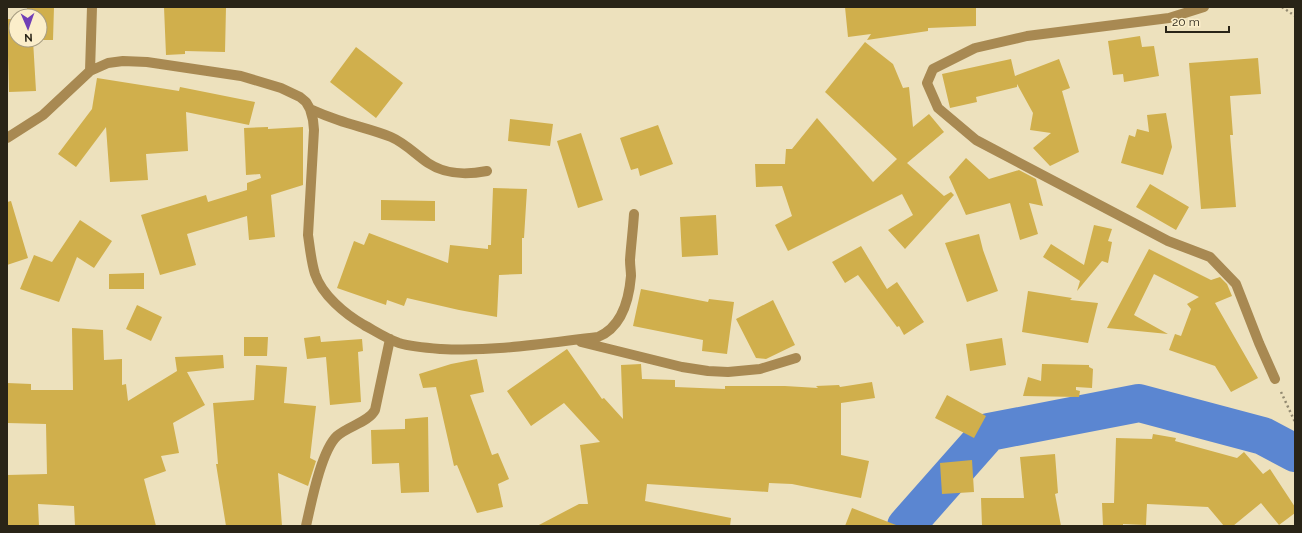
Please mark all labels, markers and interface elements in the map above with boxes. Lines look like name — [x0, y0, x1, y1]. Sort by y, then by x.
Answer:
north arrow — [8, 8, 48, 48]
scale bar — [1166, 8, 1229, 34]
text: 20 m — [1172, 15, 1200, 29]
text: N — [24, 31, 33, 44]

